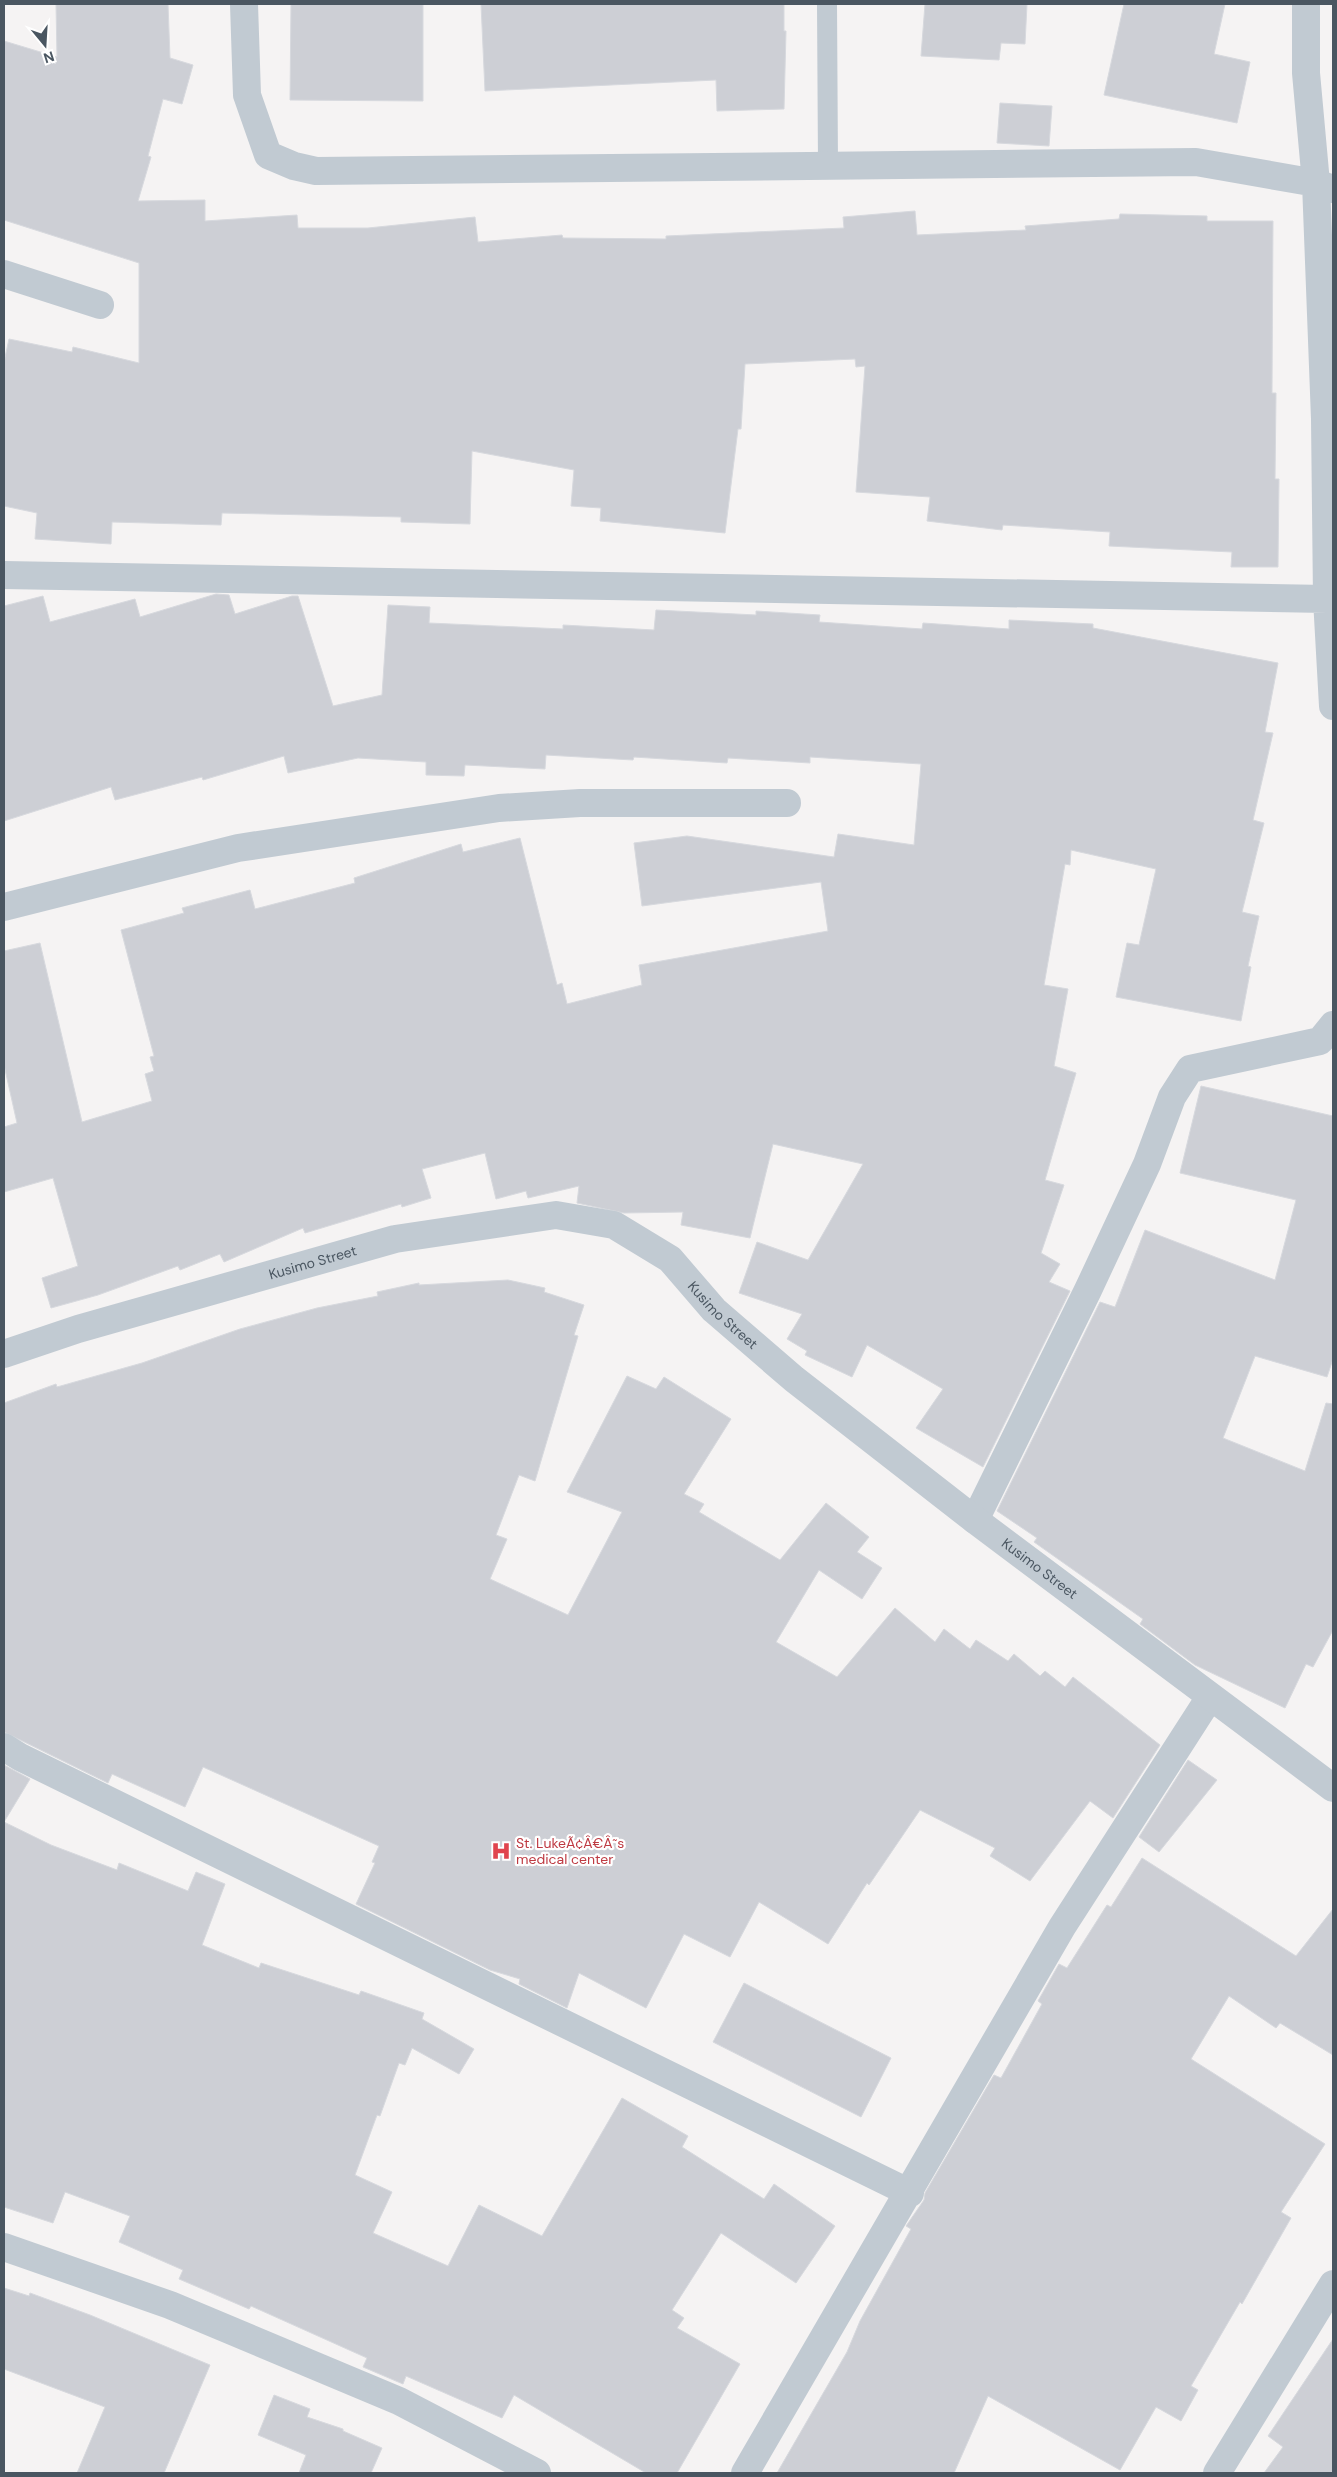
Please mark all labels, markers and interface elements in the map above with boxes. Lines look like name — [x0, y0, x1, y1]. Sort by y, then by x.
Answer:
north arrow — [20, 20, 70, 70]
text: N — [41, 47, 57, 68]
street label: Kusimo Street — [267, 1241, 359, 1283]
street label: Kusimo Street — [684, 1277, 762, 1353]
street label: Kusimo Street — [998, 1534, 1081, 1603]
place label: St. LukeÃ¢Â€Â˜s medical center — [516, 1834, 624, 1868]
hospital icon: St. LukeÃ¢Â€Â˜s medical center — [490, 1840, 512, 1862]

